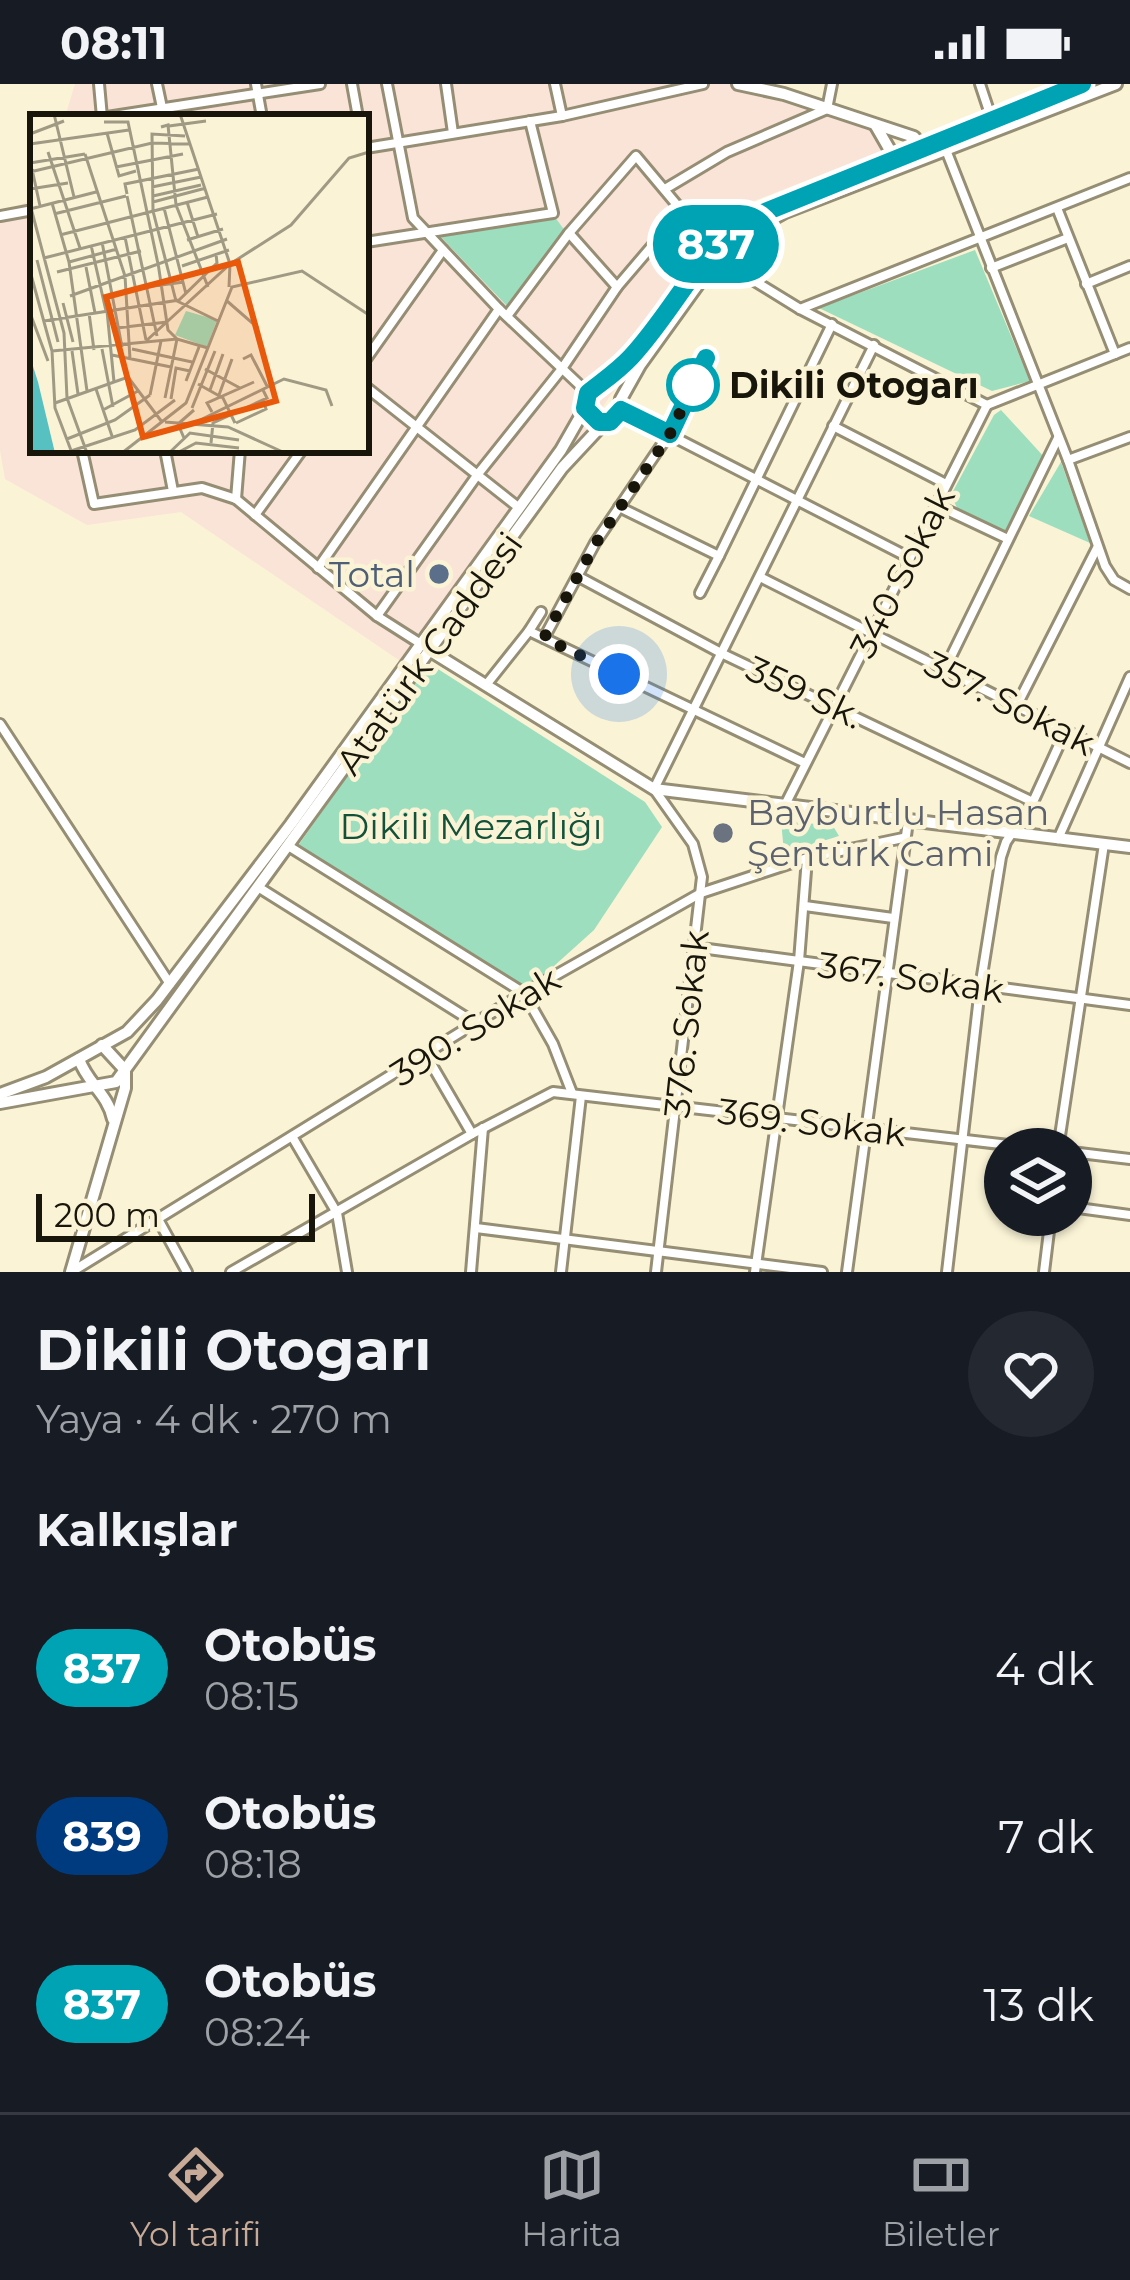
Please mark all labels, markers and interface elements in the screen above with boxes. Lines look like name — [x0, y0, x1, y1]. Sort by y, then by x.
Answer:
text: 08:11 — [60, 15, 167, 70]
inset map — [30, 114, 369, 453]
line badge: 837 — [647, 205, 785, 283]
text: 837 — [677, 218, 755, 270]
marker: Dikili Otogarı — [668, 360, 718, 410]
place label: Dikili Otogarı — [729, 363, 979, 407]
street label: 340 Sokak — [840, 479, 964, 665]
street label: Atatürk Caddesi — [326, 523, 532, 783]
place label: Total — [329, 552, 415, 596]
marker: Total — [426, 561, 452, 587]
street label: 357. Sokak — [918, 641, 1103, 765]
your location — [589, 644, 649, 704]
street label: 359 Sk. — [740, 646, 870, 738]
place label: Bayburtlu Hasan Şentürk Cami — [747, 790, 1049, 875]
park label: Dikili Mezarlığı — [340, 804, 602, 848]
marker: Bayburtlu Hasan Şentürk Cami — [710, 820, 736, 846]
street label: 376. Sokak — [654, 928, 718, 1120]
street label: 367. Sokak — [815, 942, 1007, 1012]
street label: 390. Sokak — [382, 956, 568, 1095]
street label: 369. Sokak — [715, 1089, 909, 1155]
map controls — [984, 1128, 1092, 1236]
button: layers — [984, 1128, 1092, 1236]
scale bar — [36, 1188, 315, 1241]
text: 200 m — [54, 1195, 160, 1235]
button: heart — [968, 1311, 1094, 1437]
text: Dikili Otogarı — [36, 1315, 431, 1384]
text: Yaya · 4 dk · 270 m — [36, 1395, 392, 1443]
text: Kalkışlar — [36, 1502, 238, 1557]
text: Otobüs — [204, 1617, 376, 1672]
text: 4 dk — [995, 1641, 1094, 1696]
text: 837 — [63, 1642, 141, 1694]
text: 08:15 — [204, 1672, 299, 1720]
text: Otobüs — [204, 1785, 376, 1840]
text: 7 dk — [998, 1809, 1094, 1864]
text: 839 — [62, 1810, 142, 1862]
text: 08:18 — [204, 1840, 302, 1888]
text: Otobüs — [204, 1953, 376, 2008]
text: 13 dk — [983, 1977, 1094, 2032]
text: 837 — [63, 1978, 141, 2030]
text: 08:24 — [204, 2008, 310, 2056]
tab: Yol tarifi — [130, 2142, 261, 2254]
tab: Harita — [522, 2142, 622, 2254]
tab: Biletler — [882, 2142, 1000, 2254]

